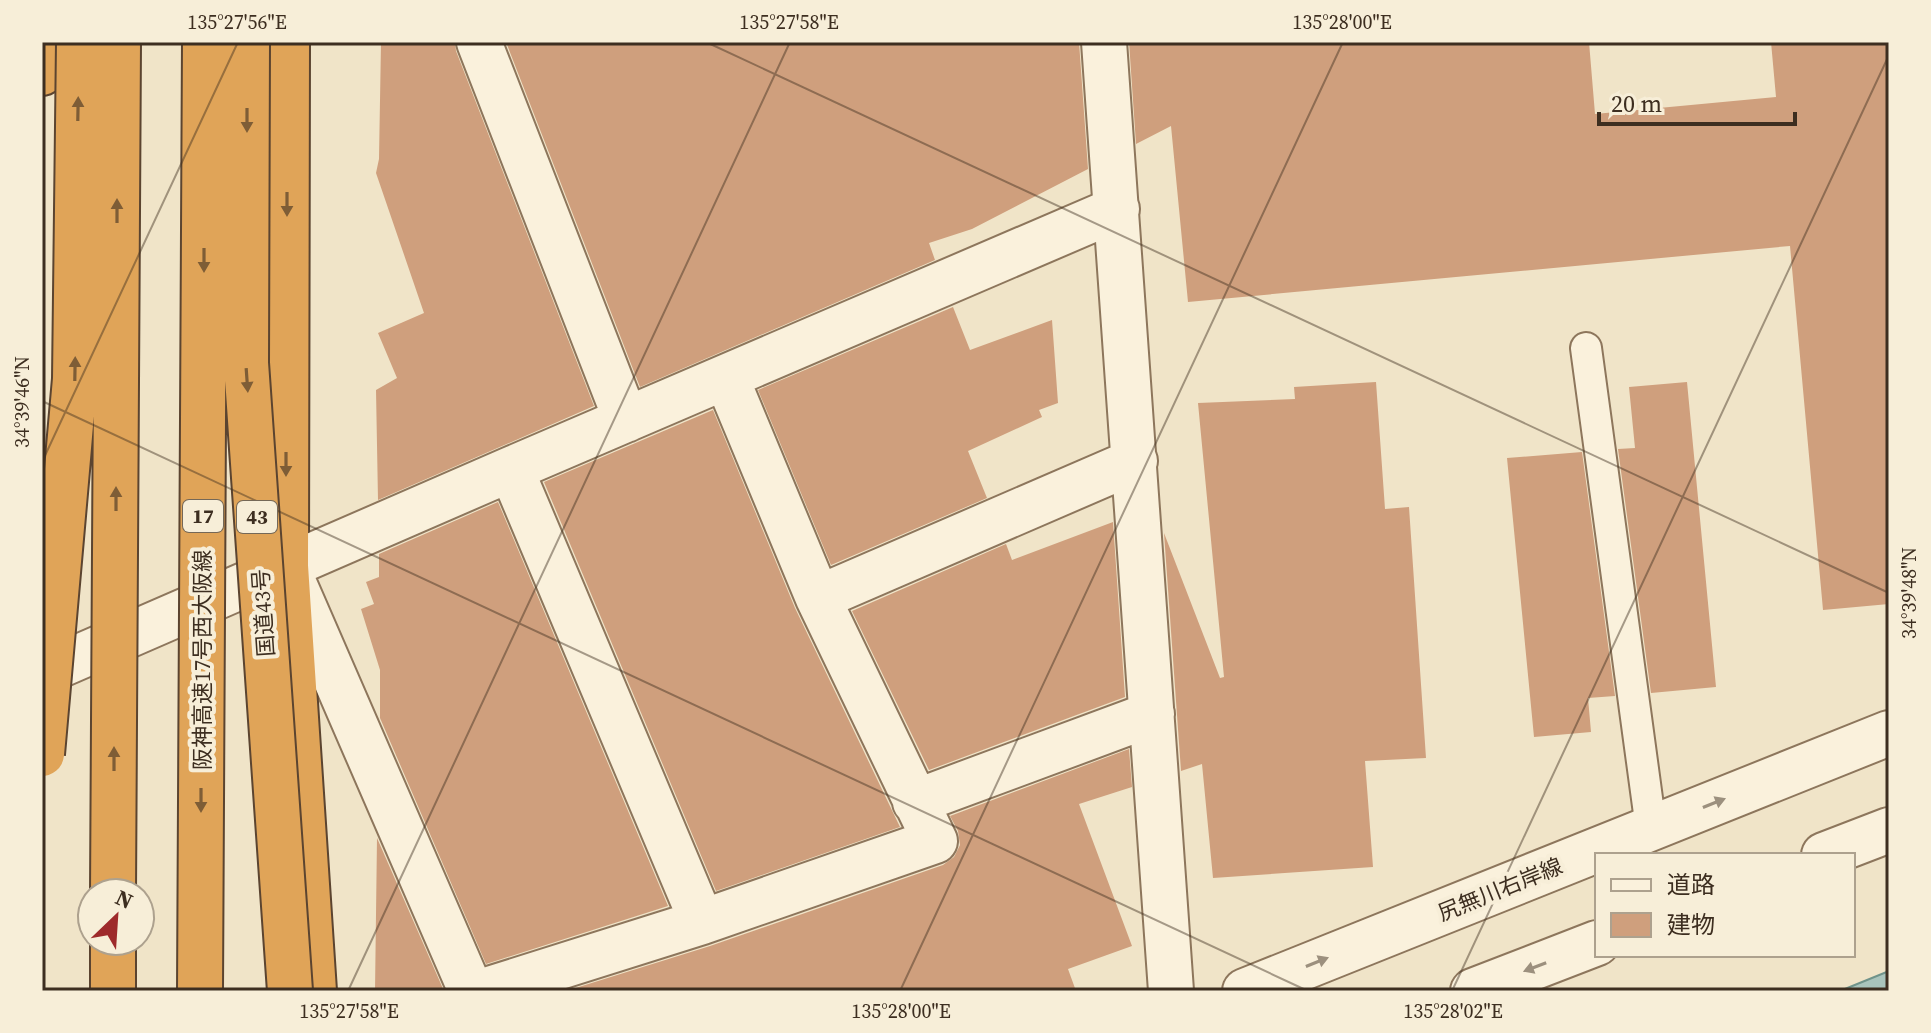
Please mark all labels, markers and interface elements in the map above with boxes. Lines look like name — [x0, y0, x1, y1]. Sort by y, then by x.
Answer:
text: 135°27'56"E — [187, 8, 287, 36]
text: 135°27'58"E — [739, 8, 839, 36]
text: 135°28'00"E — [1292, 8, 1392, 36]
scale bar — [1599, 76, 1795, 126]
text: 20 m — [1611, 87, 1662, 120]
one-way arrow — [72, 96, 84, 121]
one-way arrow — [241, 108, 253, 133]
one-way arrow — [281, 192, 293, 217]
one-way arrow — [111, 198, 123, 223]
one-way arrow — [198, 248, 210, 273]
text: 34°39'46"N — [8, 356, 36, 448]
one-way arrow — [69, 356, 82, 381]
one-way arrow — [241, 368, 254, 393]
one-way arrow — [280, 452, 292, 477]
one-way arrow — [110, 486, 122, 511]
road number: 17 — [183, 500, 223, 532]
road number: 43 — [237, 501, 277, 533]
text: 34°39'48"N — [1895, 547, 1923, 639]
street label: 阪神高速17号西大阪線 — [187, 550, 217, 770]
street label: 国道43号 — [245, 568, 281, 658]
one-way arrow — [108, 746, 120, 771]
one-way arrow — [195, 788, 207, 813]
one-way arrow — [1702, 796, 1726, 809]
street label: 尻無川右岸線 — [1433, 850, 1567, 928]
legend — [1595, 853, 1855, 957]
text: 道路 — [1667, 868, 1715, 901]
north arrow — [76, 877, 156, 957]
text: N — [111, 882, 138, 916]
text: 建物 — [1667, 908, 1715, 941]
one-way arrow — [1305, 955, 1329, 968]
one-way arrow — [1523, 961, 1547, 974]
text: 135°27'58"E — [299, 997, 399, 1025]
text: 135°28'00"E — [851, 997, 951, 1025]
text: 135°28'02"E — [1403, 997, 1503, 1025]

